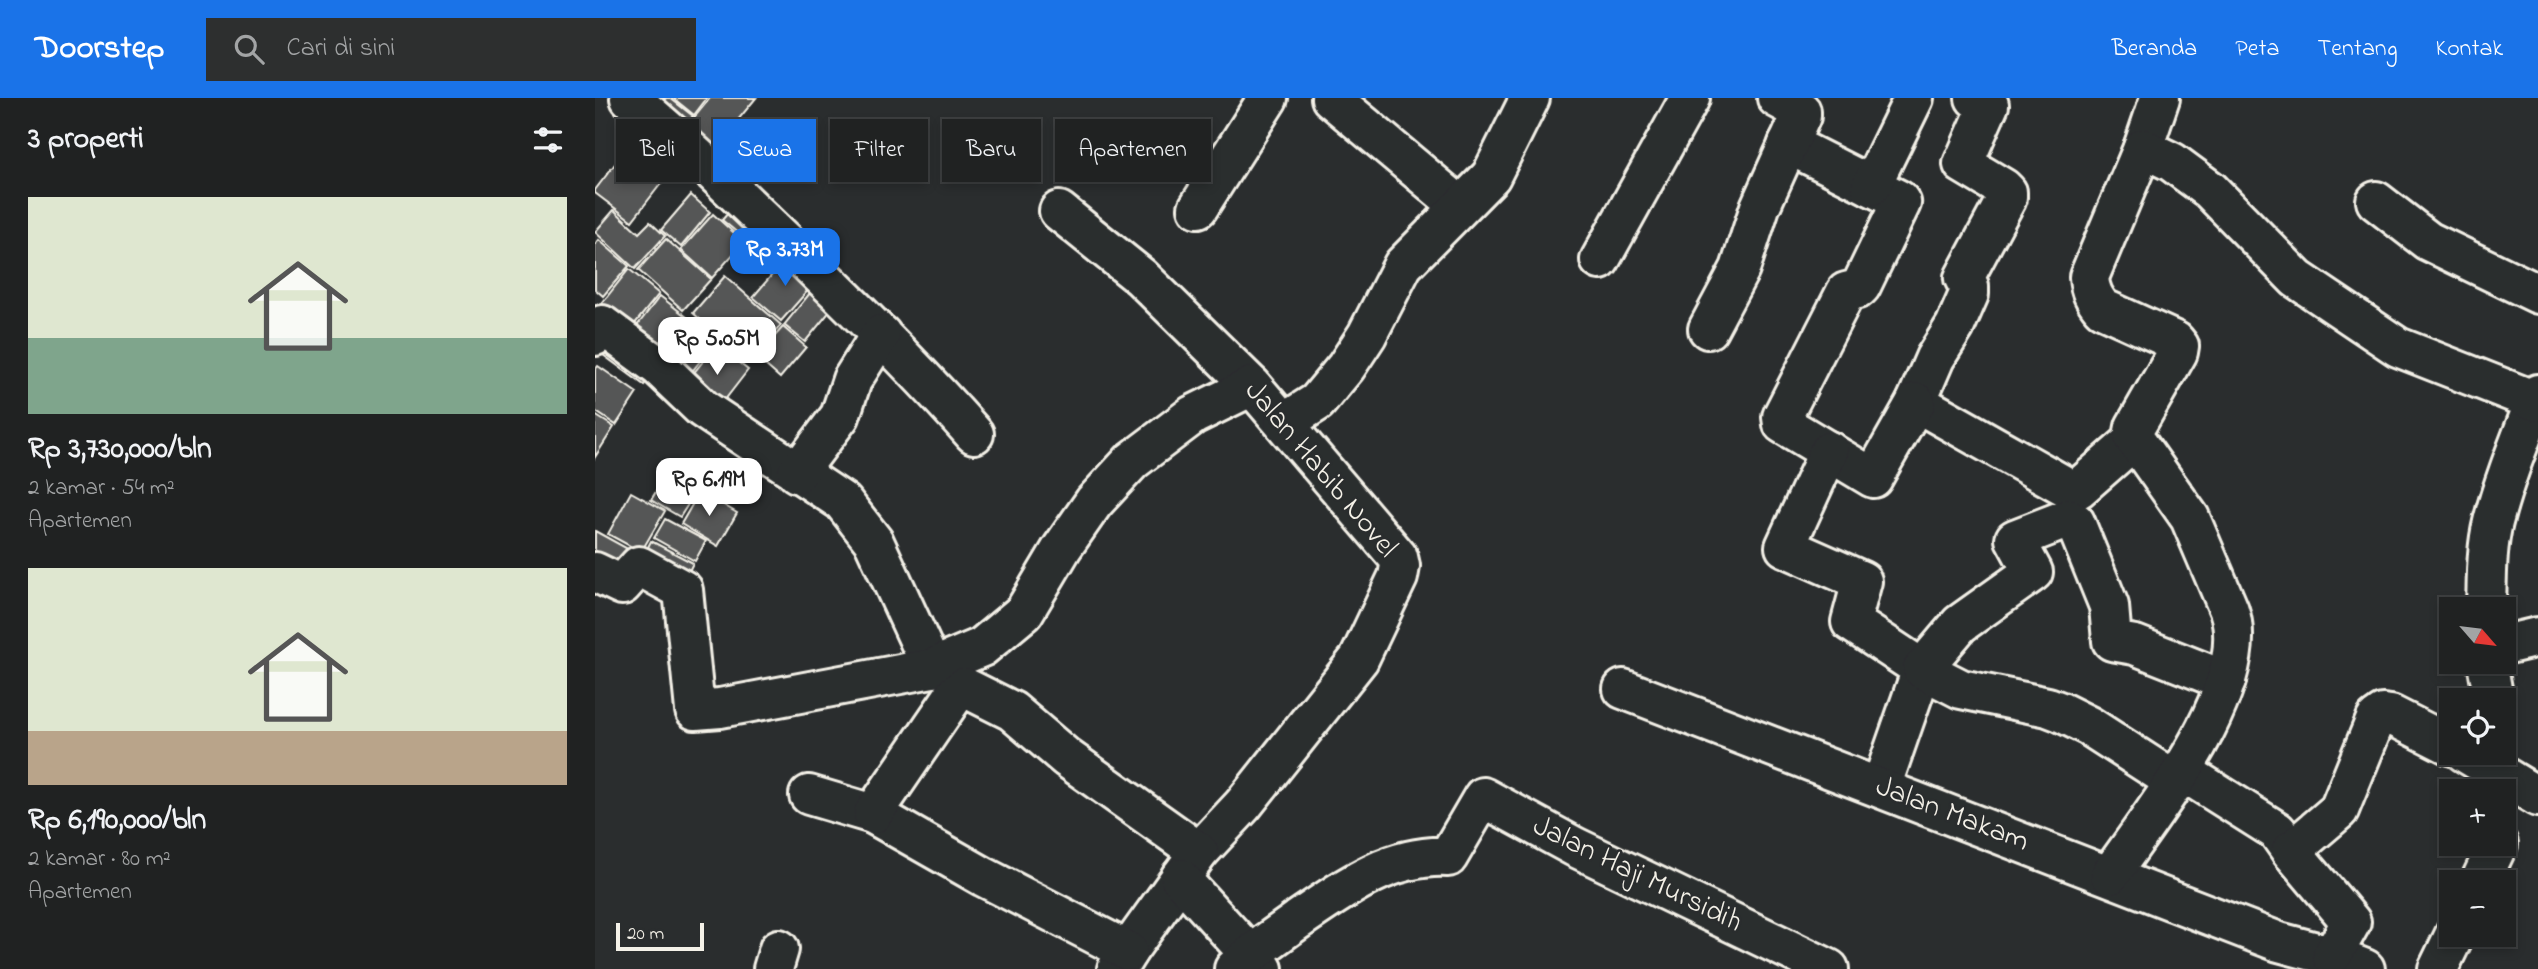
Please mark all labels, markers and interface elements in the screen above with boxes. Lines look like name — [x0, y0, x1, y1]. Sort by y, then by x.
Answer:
search box — [206, 18, 696, 81]
text: Doorstep — [35, 25, 164, 73]
icon: search — [230, 30, 268, 68]
text: Cari di sini — [286, 30, 395, 68]
text: Beranda — [2112, 32, 2197, 67]
text: Peta — [2235, 32, 2280, 67]
text: Tentang — [2318, 32, 2398, 67]
text: Kontak — [2436, 32, 2503, 67]
text: 3 properti — [28, 118, 144, 162]
chip: Beli — [616, 119, 699, 182]
chip: Sewa — [713, 119, 816, 182]
chip: Filter — [830, 119, 928, 182]
chip: Baru — [942, 119, 1041, 182]
chip: Apartemen — [1055, 119, 1211, 182]
icon: filters — [529, 121, 567, 159]
pin: Rp 3.73M — [713, 228, 857, 288]
text: Rp 3.73M — [746, 234, 824, 267]
icon: home — [235, 243, 361, 369]
pin: Rp 5.05M — [645, 317, 789, 377]
text: Rp 5.05M — [674, 323, 760, 356]
street label: Jalan Habib Novel — [1233, 372, 1407, 568]
text: Rp 3,730,000/bln — [28, 428, 212, 472]
pin: Rp 6.19M — [637, 458, 781, 518]
text: Rp 6.19M — [672, 464, 746, 497]
text: 2 kamar · 54 m² — [28, 472, 175, 505]
text: Apartemen — [28, 505, 132, 538]
north arrow — [2439, 597, 2517, 674]
map controls — [2439, 597, 2516, 947]
icon: home — [235, 614, 361, 740]
button: locate — [2439, 688, 2516, 765]
street label: Jalan Makam — [1869, 766, 2035, 864]
button: + — [2439, 779, 2516, 856]
text: Rp 6,190,000/bln — [28, 799, 206, 843]
street label: Jalan Haji Mursidih — [1525, 805, 1749, 945]
text: 2 kamar · 80 m² — [28, 843, 170, 876]
button: − — [2439, 870, 2516, 947]
text: Apartemen — [28, 876, 132, 909]
scale bar — [616, 920, 703, 952]
text: 20 m — [627, 921, 664, 948]

